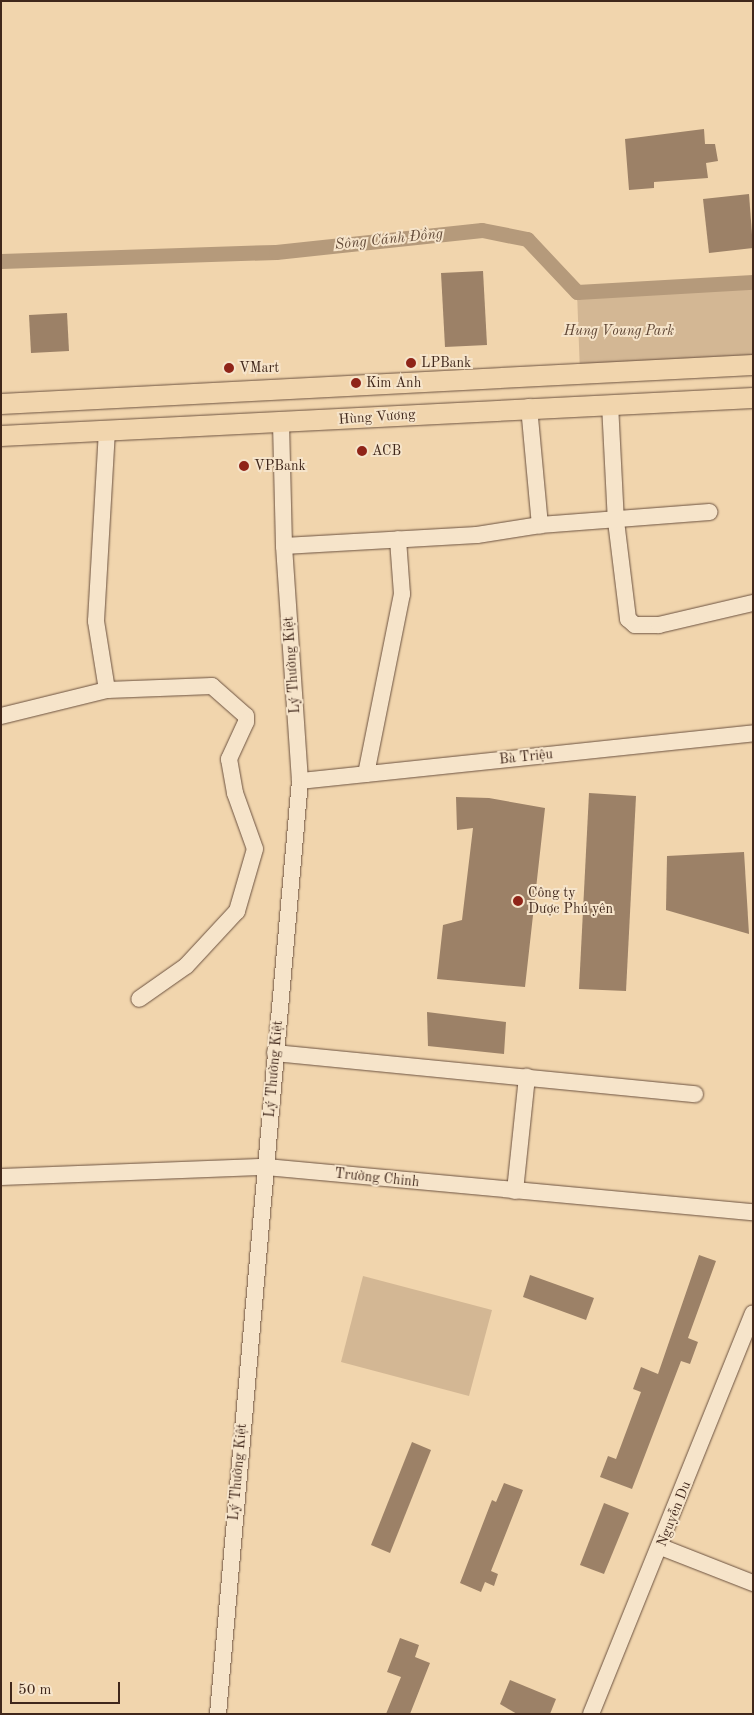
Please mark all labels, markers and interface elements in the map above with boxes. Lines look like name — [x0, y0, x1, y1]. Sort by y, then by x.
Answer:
water label: Sông Cánh Đồng — [334, 225, 444, 255]
park label: Hung Voung Park — [564, 323, 674, 339]
place label: LPBank — [421, 355, 471, 371]
marker: LPBank — [405, 357, 417, 369]
place label: VMart — [239, 360, 279, 376]
marker: VMart — [223, 362, 235, 374]
place label: Kim Anh — [366, 375, 421, 391]
marker: Kim Anh — [350, 377, 362, 389]
street label: Hùng Vương — [338, 406, 416, 428]
place label: ACB — [372, 443, 401, 459]
marker: ACB — [356, 445, 368, 457]
place label: VPBank — [254, 458, 306, 474]
marker: VPBank — [238, 460, 250, 472]
street label: Lý Thường Kiệt — [280, 616, 304, 714]
street label: Bà Triệu — [498, 746, 554, 768]
place label: Công ty Dược Phú yên — [528, 885, 613, 918]
marker: Công ty Dược Phú yên — [512, 895, 524, 907]
street label: Lý Thường Kiệt — [261, 1020, 287, 1118]
street label: Trường Chinh — [334, 1165, 420, 1191]
street label: Lý Thường Kiệt — [225, 1423, 251, 1521]
street label: Nguyễn Du — [653, 1479, 695, 1549]
scale bar — [12, 1672, 122, 1704]
text: 50 m — [18, 1683, 52, 1698]

